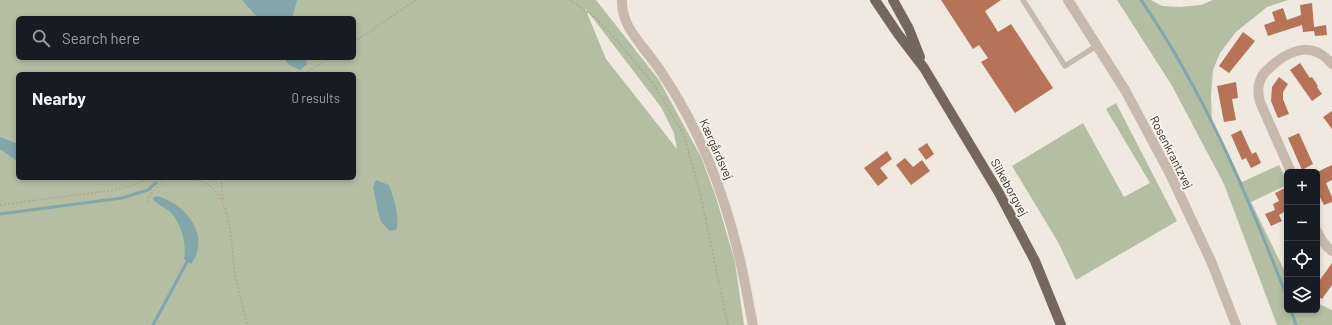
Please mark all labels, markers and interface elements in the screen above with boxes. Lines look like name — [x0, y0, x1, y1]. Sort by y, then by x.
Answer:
search box — [16, 16, 356, 60]
icon: search — [30, 27, 52, 49]
text: Search here — [62, 29, 140, 47]
text: Nearby — [32, 88, 86, 108]
text: 0 results — [291, 90, 340, 106]
street label: Rosenkrantzvej — [1148, 113, 1196, 191]
street label: Kærgårdsvej — [697, 116, 737, 182]
street label: Silkeborgvej — [988, 156, 1032, 218]
map controls — [1284, 169, 1320, 313]
button: + — [1284, 169, 1320, 205]
button: − — [1284, 205, 1320, 241]
button: locate — [1284, 241, 1320, 277]
button: layers — [1284, 277, 1320, 313]

